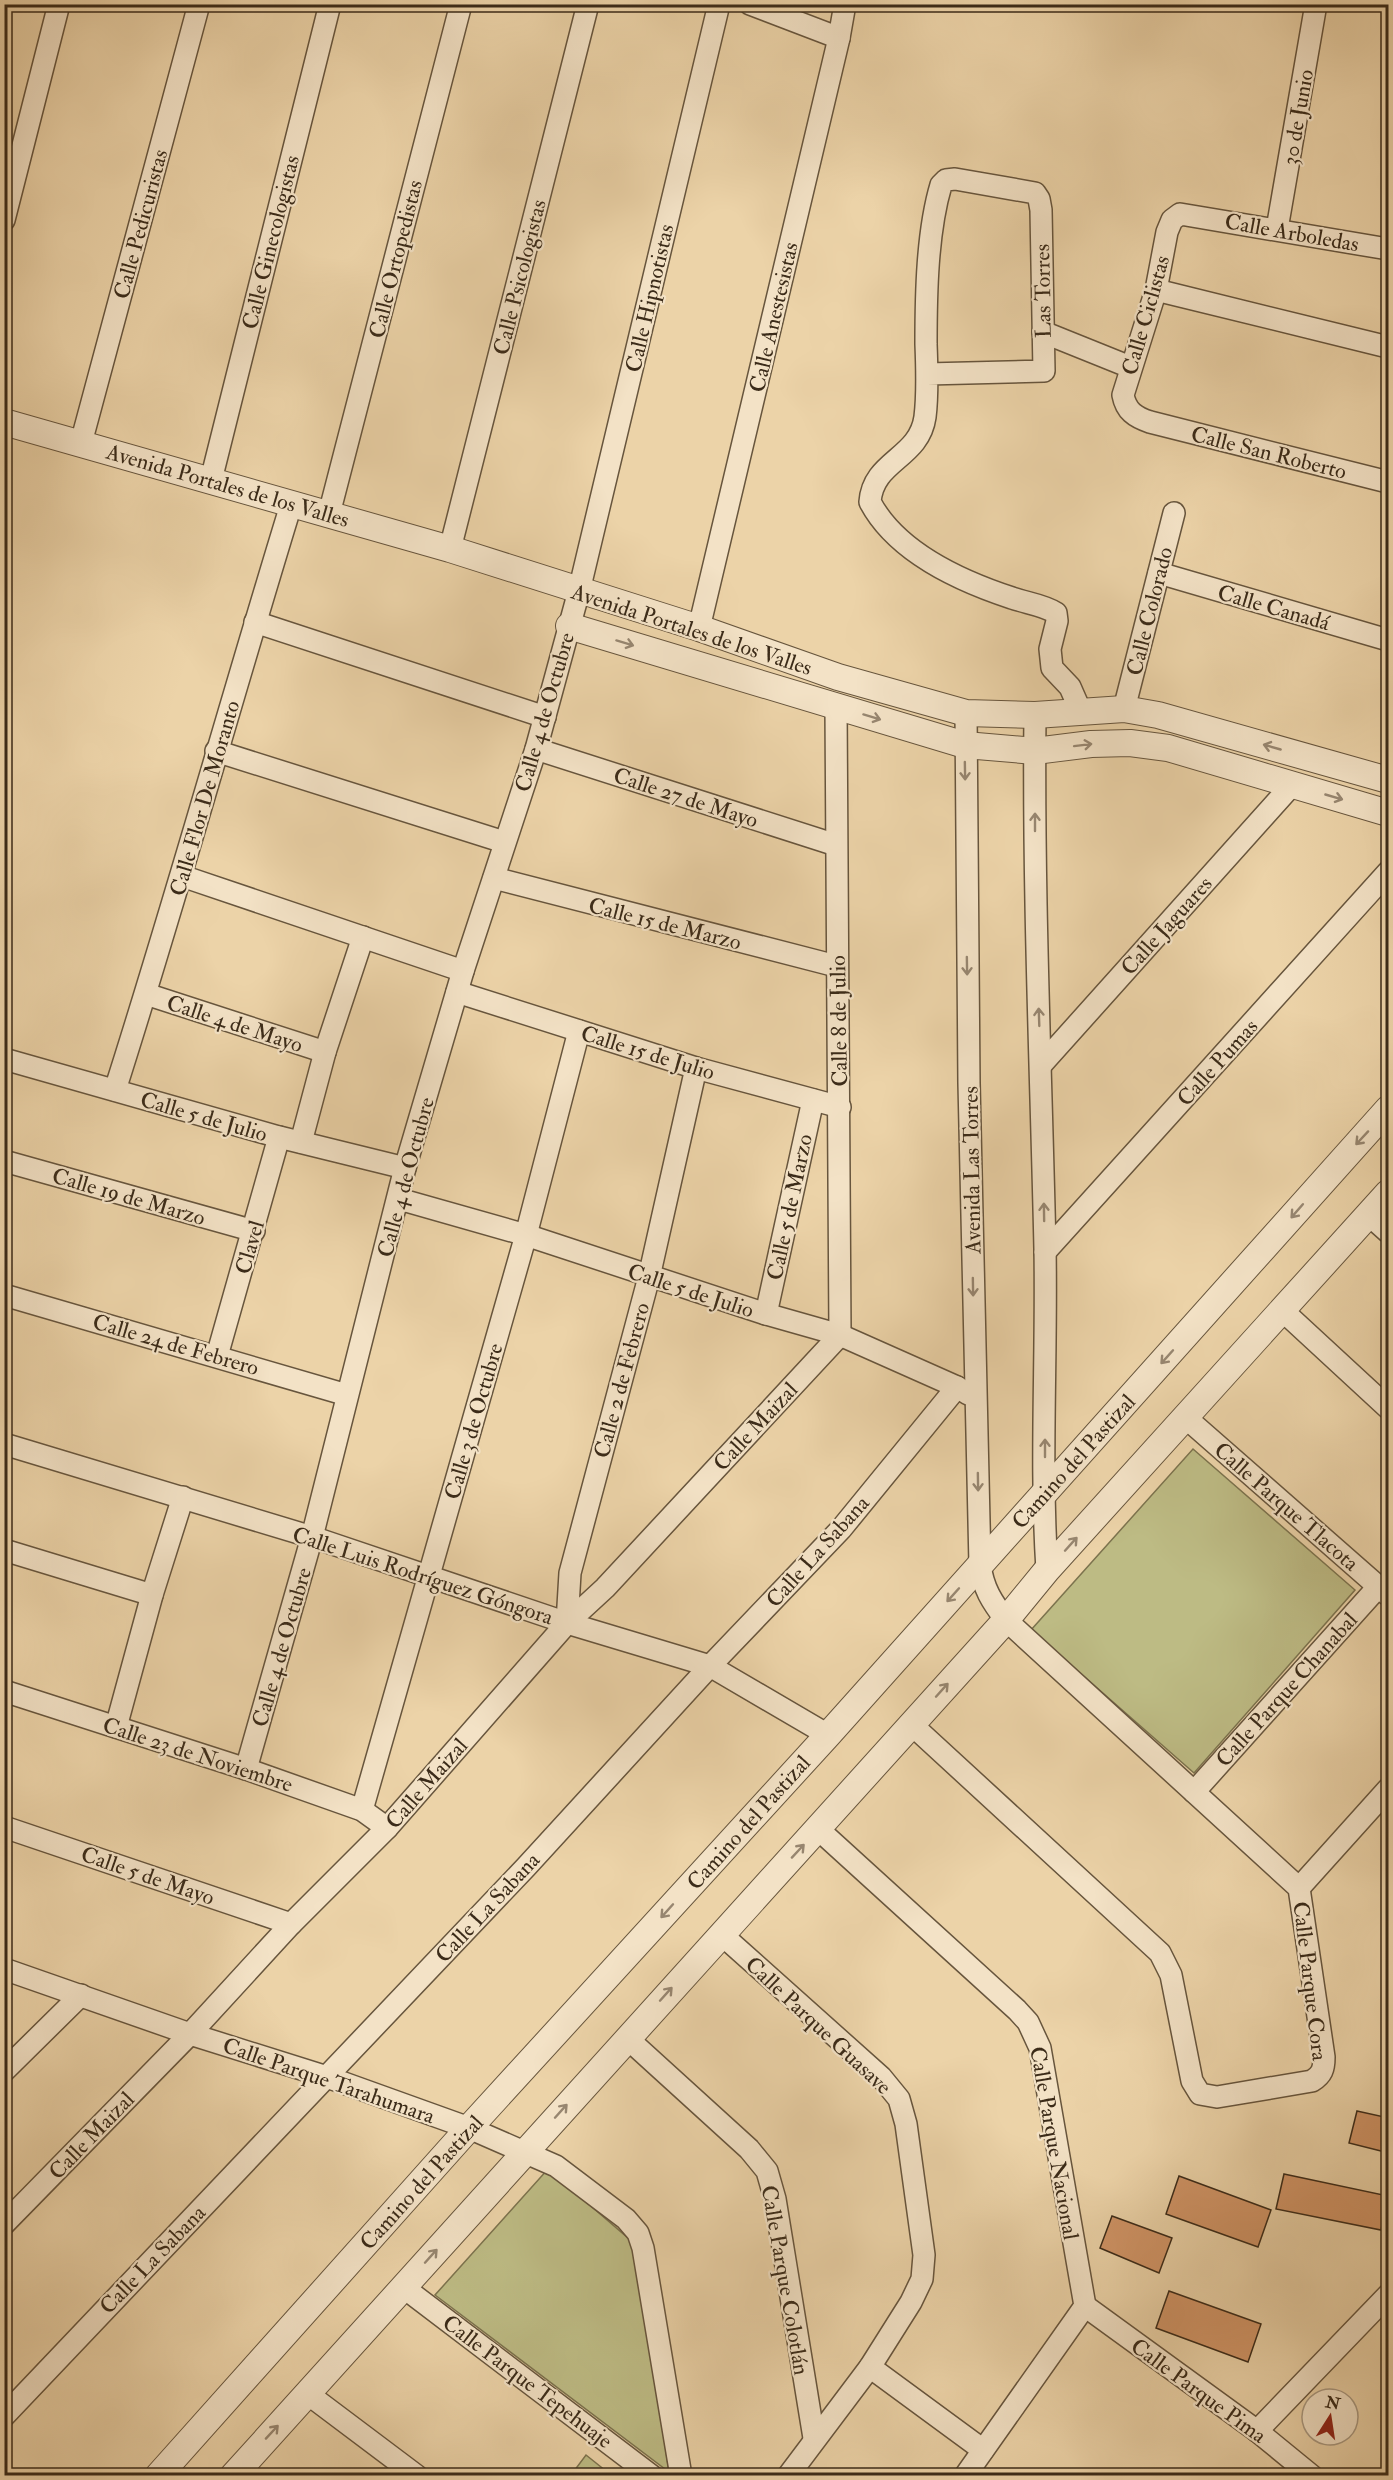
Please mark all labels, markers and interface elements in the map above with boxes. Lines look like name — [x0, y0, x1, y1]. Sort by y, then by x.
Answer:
street label: 30 de Junio — [1276, 67, 1320, 167]
street label: Calle Pedicuristas — [108, 146, 174, 302]
street label: Calle Ginecologistas — [236, 152, 306, 332]
street label: Calle Ortopedistas — [363, 177, 430, 342]
street label: Calle Psicologistas — [487, 197, 553, 358]
street label: Calle Arboledas — [1223, 207, 1361, 259]
street label: Calle Hipnotistas — [619, 221, 682, 375]
street label: Calle Anestesistas — [743, 239, 805, 395]
street label: Las Torres — [1028, 244, 1058, 338]
street label: Calle Ciclistas — [1115, 252, 1176, 378]
street label: Calle San Roberto — [1188, 420, 1349, 486]
street label: Avenida Portales de los Valles — [102, 438, 352, 534]
street label: Calle Colorado — [1120, 544, 1179, 678]
street label: Avenida Portales de los Valles — [567, 578, 816, 682]
street label: Calle Canadá — [1214, 579, 1334, 638]
street label: Calle 4 de Octubre — [509, 629, 581, 795]
one-way arrow — [615, 638, 634, 649]
street label: Calle Flor De Moranto — [164, 697, 246, 899]
one-way arrow — [862, 712, 881, 723]
one-way arrow — [1073, 739, 1092, 750]
one-way arrow — [1263, 741, 1282, 752]
one-way arrow — [959, 760, 971, 780]
street label: Calle 27 de Mayo — [610, 761, 762, 835]
one-way arrow — [1324, 792, 1343, 803]
one-way arrow — [1029, 812, 1041, 832]
street label: Calle Jaguares — [1115, 870, 1219, 981]
street label: Calle 15 de Marzo — [585, 891, 744, 956]
street label: Calle 8 de Julio — [824, 955, 854, 1087]
one-way arrow — [962, 955, 973, 975]
street label: Calle 4 de Mayo — [163, 989, 306, 1059]
one-way arrow — [1033, 1007, 1044, 1027]
street label: Calle Pumas — [1171, 1013, 1264, 1112]
street label: Calle 15 de Julio — [577, 1019, 718, 1087]
street label: Calle 5 de Julio — [137, 1085, 270, 1148]
street label: Avenida Las Torres — [957, 1086, 987, 1255]
street label: Calle 4 de Octubre — [371, 1094, 441, 1260]
one-way arrow — [1355, 1130, 1369, 1145]
street label: Calle 5 de Marzo — [761, 1132, 819, 1283]
street label: Calle 19 de Marzo — [49, 1162, 209, 1232]
one-way arrow — [1038, 1202, 1050, 1222]
one-way arrow — [1290, 1203, 1304, 1218]
street label: Clavel — [229, 1217, 271, 1277]
street label: Calle 5 de Julio — [624, 1257, 757, 1324]
one-way arrow — [967, 1276, 979, 1296]
street label: Calle 2 de Febrero — [588, 1299, 656, 1461]
street label: Calle 24 de Febrero — [89, 1308, 262, 1382]
street label: Calle 3 de Octubre — [438, 1340, 510, 1503]
one-way arrow — [1160, 1349, 1174, 1364]
street label: Calle Maizal — [707, 1376, 804, 1477]
street label: Camino del Pastizal — [1006, 1388, 1142, 1535]
street label: Calle Parque Tlacota — [1208, 1436, 1365, 1578]
one-way arrow — [1039, 1439, 1051, 1459]
one-way arrow — [972, 1471, 983, 1491]
street label: Calle La Sabana — [760, 1489, 876, 1614]
street label: Calle Luis Rodríguez Góngora — [289, 1521, 557, 1632]
one-way arrow — [1064, 1536, 1078, 1551]
street label: Calle 4 de Octubre — [246, 1564, 318, 1730]
one-way arrow — [946, 1587, 960, 1602]
street label: Calle Parque Chanabal — [1210, 1606, 1364, 1773]
one-way arrow — [935, 1683, 949, 1698]
street label: Calle 23 de Noviembre — [99, 1711, 296, 1799]
street label: Calle Maizal — [380, 1732, 474, 1835]
street label: Camino del Pastizal — [681, 1749, 817, 1896]
street label: Calle 5 de Mayo — [77, 1840, 218, 1912]
one-way arrow — [791, 1844, 805, 1859]
street label: Calle La Sabana — [429, 1846, 547, 1969]
street label: Calle Parque Cora — [1286, 1900, 1334, 2063]
one-way arrow — [660, 1904, 674, 1919]
street label: Calle Parque Guasave — [739, 1951, 897, 2101]
one-way arrow — [659, 1987, 673, 2002]
street label: Calle Parque Tarahumara — [219, 2031, 439, 2131]
street label: Calle Parque Nacional — [1023, 2044, 1085, 2242]
street label: Calle Maizal — [43, 2086, 141, 2186]
one-way arrow — [554, 2104, 568, 2119]
street label: Camino del Pastizal — [354, 2109, 490, 2256]
street label: Calle Parque Colotlán — [755, 2183, 815, 2377]
street label: Calle La Sabana — [94, 2198, 212, 2320]
one-way arrow — [424, 2249, 438, 2264]
street label: Calle Parque Tepehuaje — [436, 2309, 618, 2456]
street label: Calle Parque Pima — [1125, 2332, 1273, 2450]
north arrow — [1300, 2387, 1360, 2447]
text: N — [1323, 2392, 1343, 2415]
one-way arrow — [265, 2425, 279, 2440]

